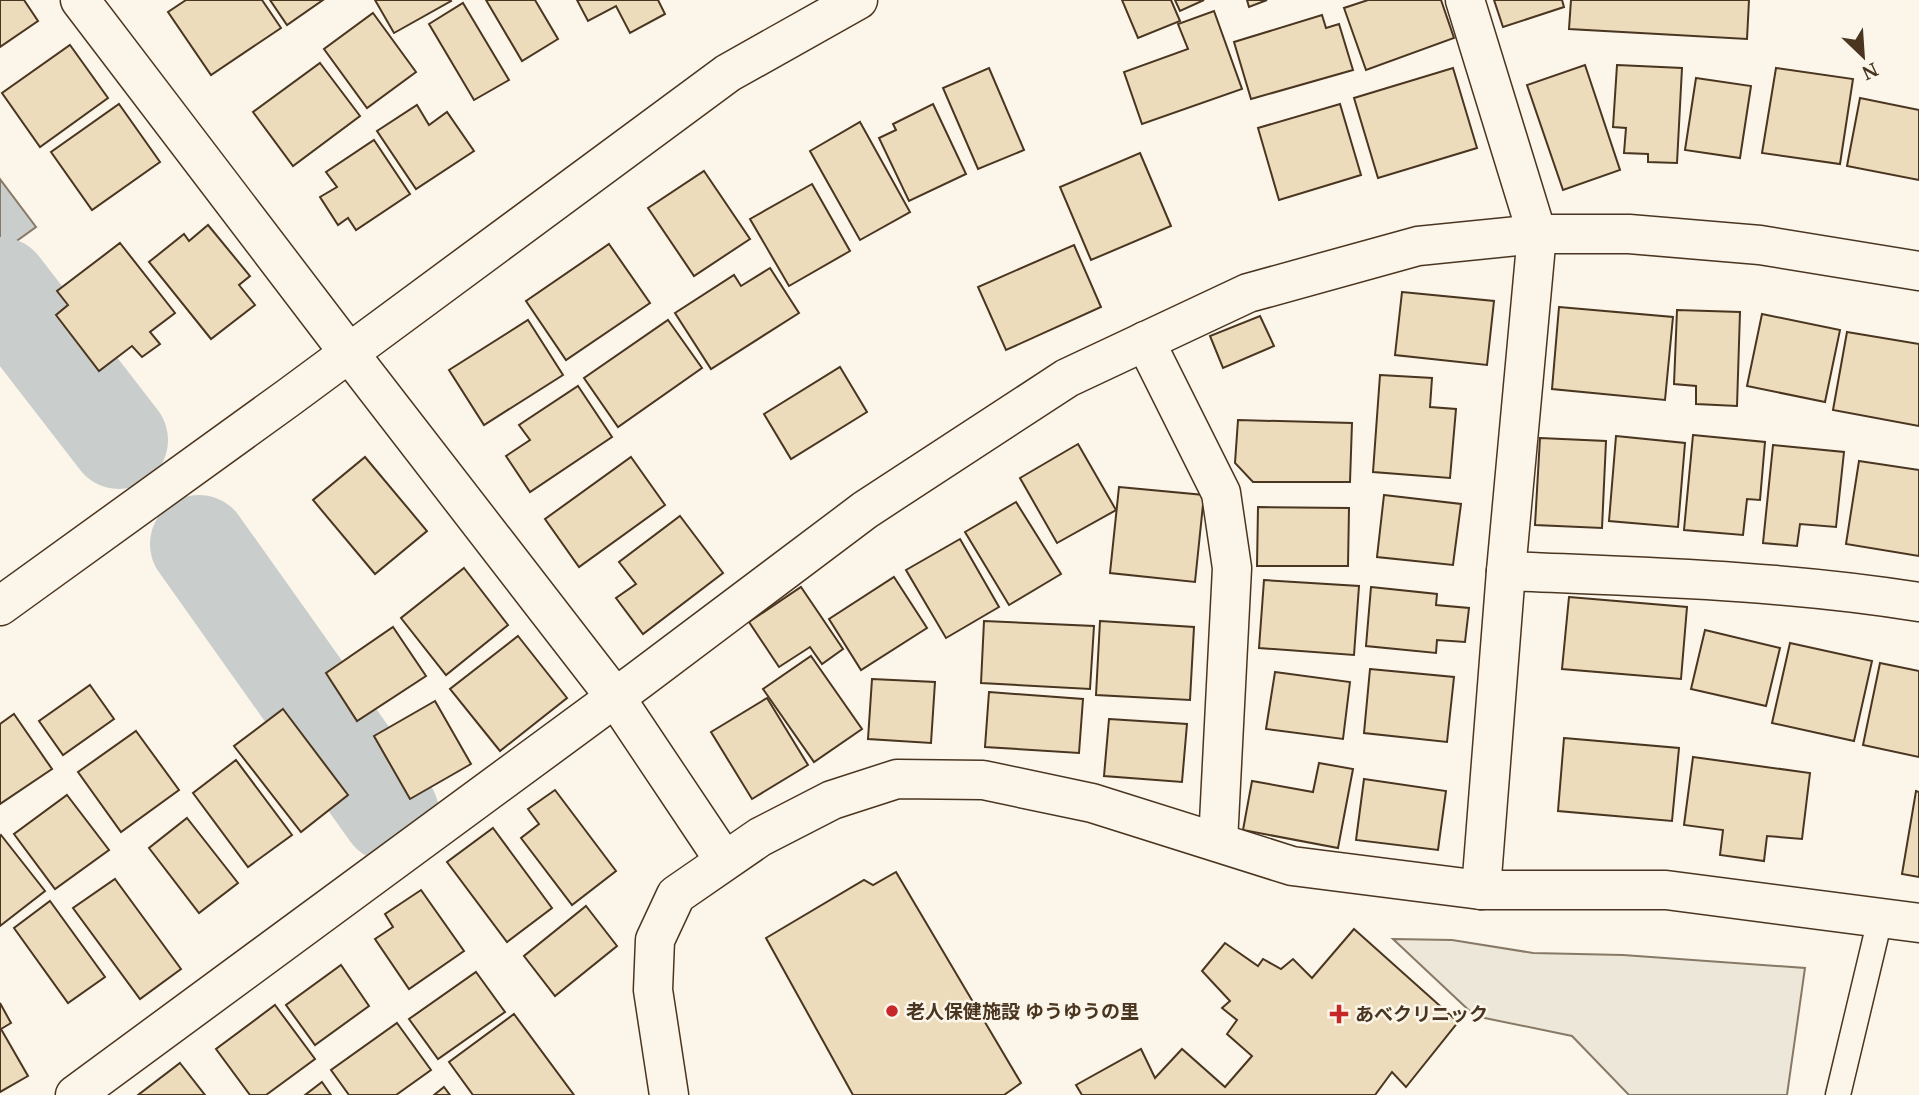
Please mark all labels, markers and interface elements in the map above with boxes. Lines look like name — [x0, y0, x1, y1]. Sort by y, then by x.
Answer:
north arrow — [1828, 21, 1898, 91]
text: N — [1858, 56, 1882, 86]
place label: 老人保健施設 ゆうゆうの里 — [906, 998, 1139, 1024]
place label: あべクリニック — [1355, 1001, 1488, 1027]
marker: 老人保健施設 ゆうゆうの里 — [884, 1003, 900, 1019]
marker: あべクリニック — [1329, 1004, 1349, 1024]

